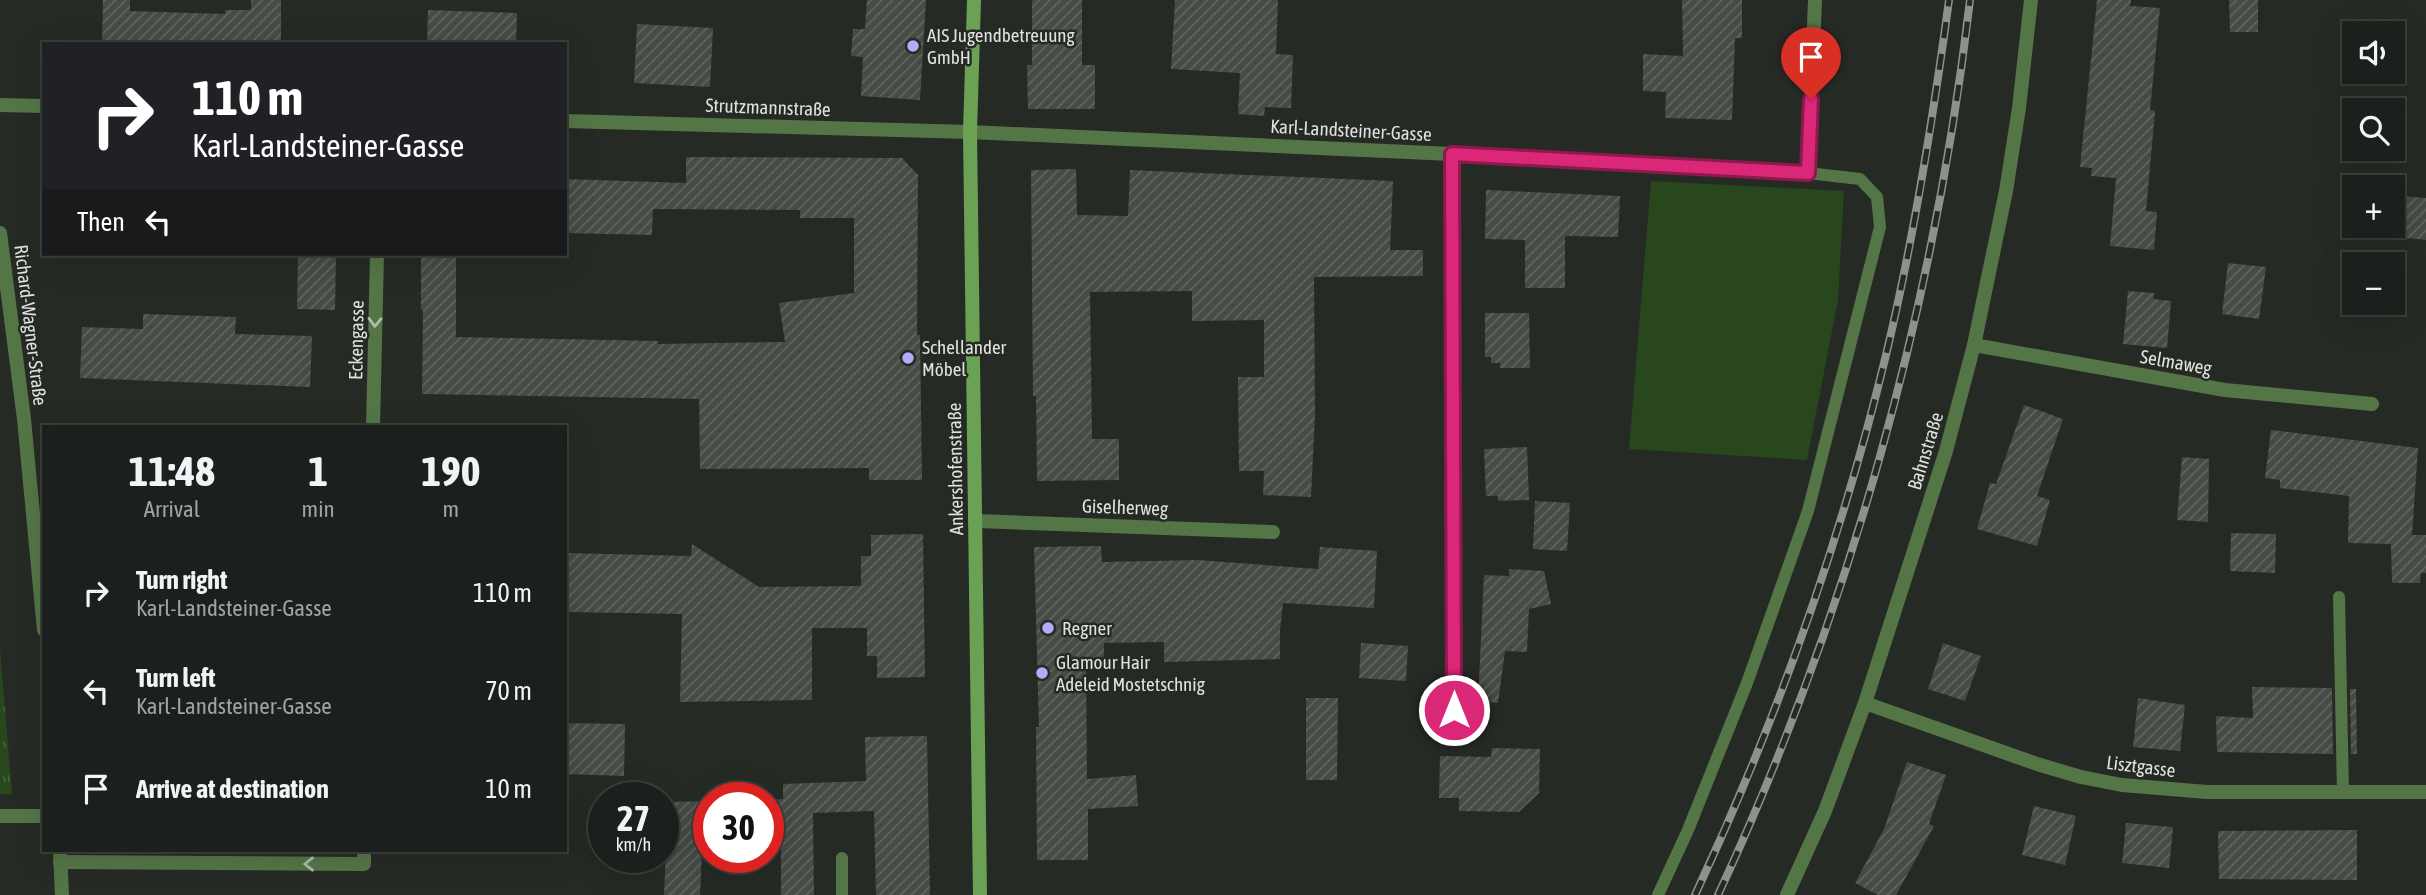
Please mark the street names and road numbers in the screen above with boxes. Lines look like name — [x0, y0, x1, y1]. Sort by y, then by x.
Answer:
street label: Strutzmannstraße — [705, 94, 831, 120]
street label: Karl-Landsteiner-Gasse — [1270, 115, 1432, 145]
street label: Richard-Wagner-Straße — [10, 243, 52, 407]
street label: Eckengasse — [344, 300, 368, 380]
street label: Selmaweg — [2139, 345, 2214, 379]
street label: Ankershofenstraße — [943, 403, 967, 535]
street label: Bahnstraße — [1903, 409, 1947, 493]
street label: Giselherweg — [1082, 495, 1169, 520]
street label: Lisztgasse — [2105, 751, 2177, 781]

